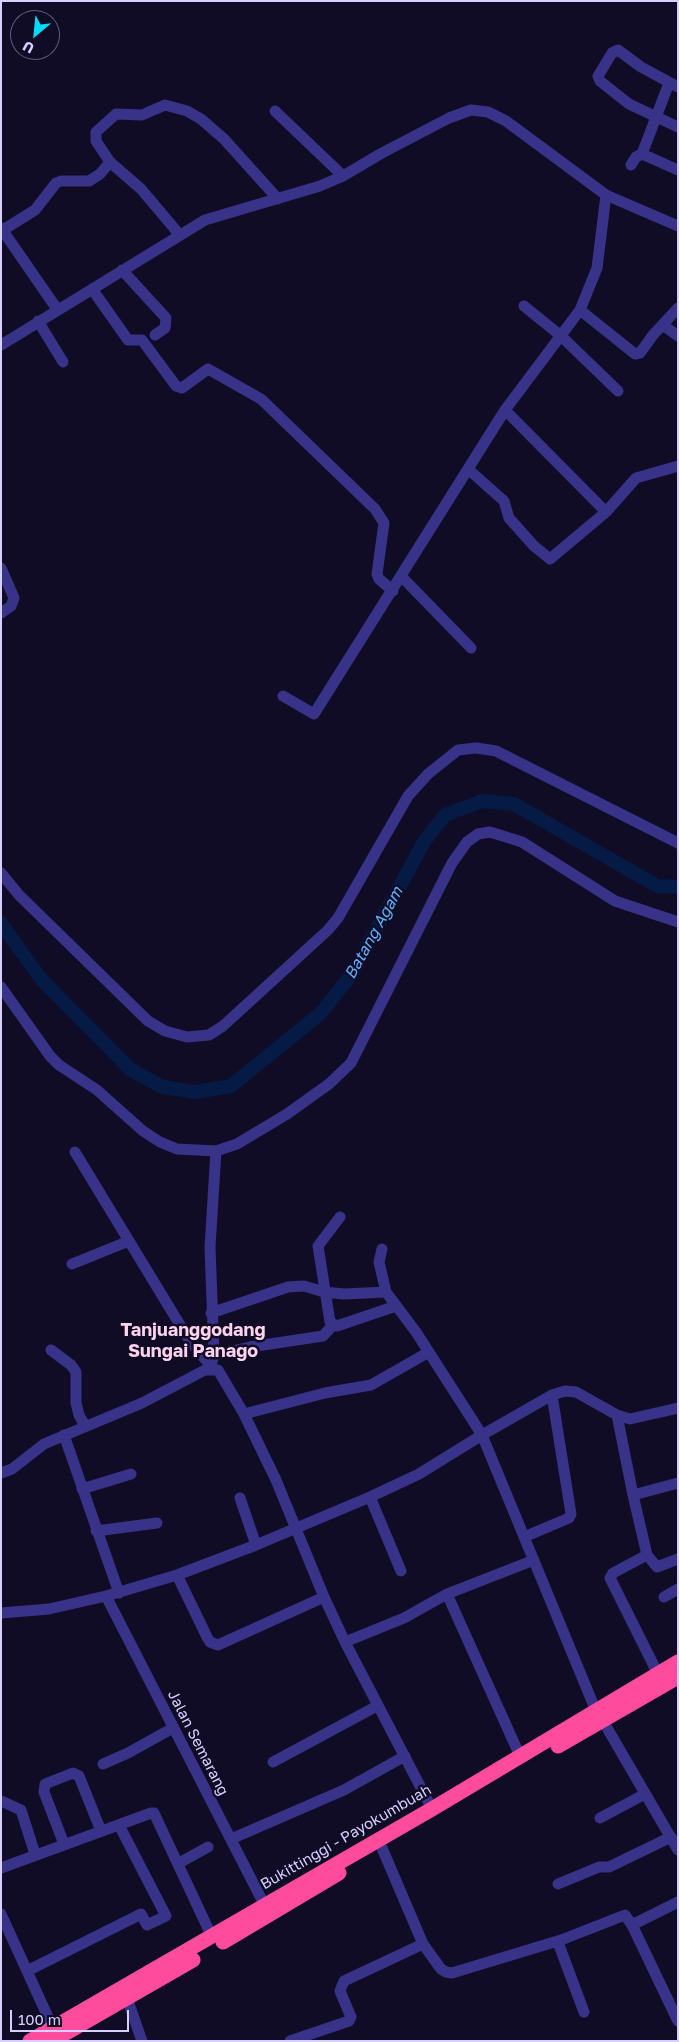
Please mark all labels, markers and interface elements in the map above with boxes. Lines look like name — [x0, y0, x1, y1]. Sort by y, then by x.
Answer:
north arrow — [10, 10, 60, 60]
text: U — [20, 38, 37, 58]
water label: Batang Agam — [341, 884, 407, 982]
district label: Tanjuanggodang Sungai Panago — [121, 1319, 265, 1362]
street label: Jalan Semarang — [164, 1687, 232, 1799]
street label: Bukittinggi - Payokumbuah — [257, 1781, 435, 1893]
scale bar — [12, 2000, 131, 2032]
text: 100 m — [18, 2010, 61, 2028]

